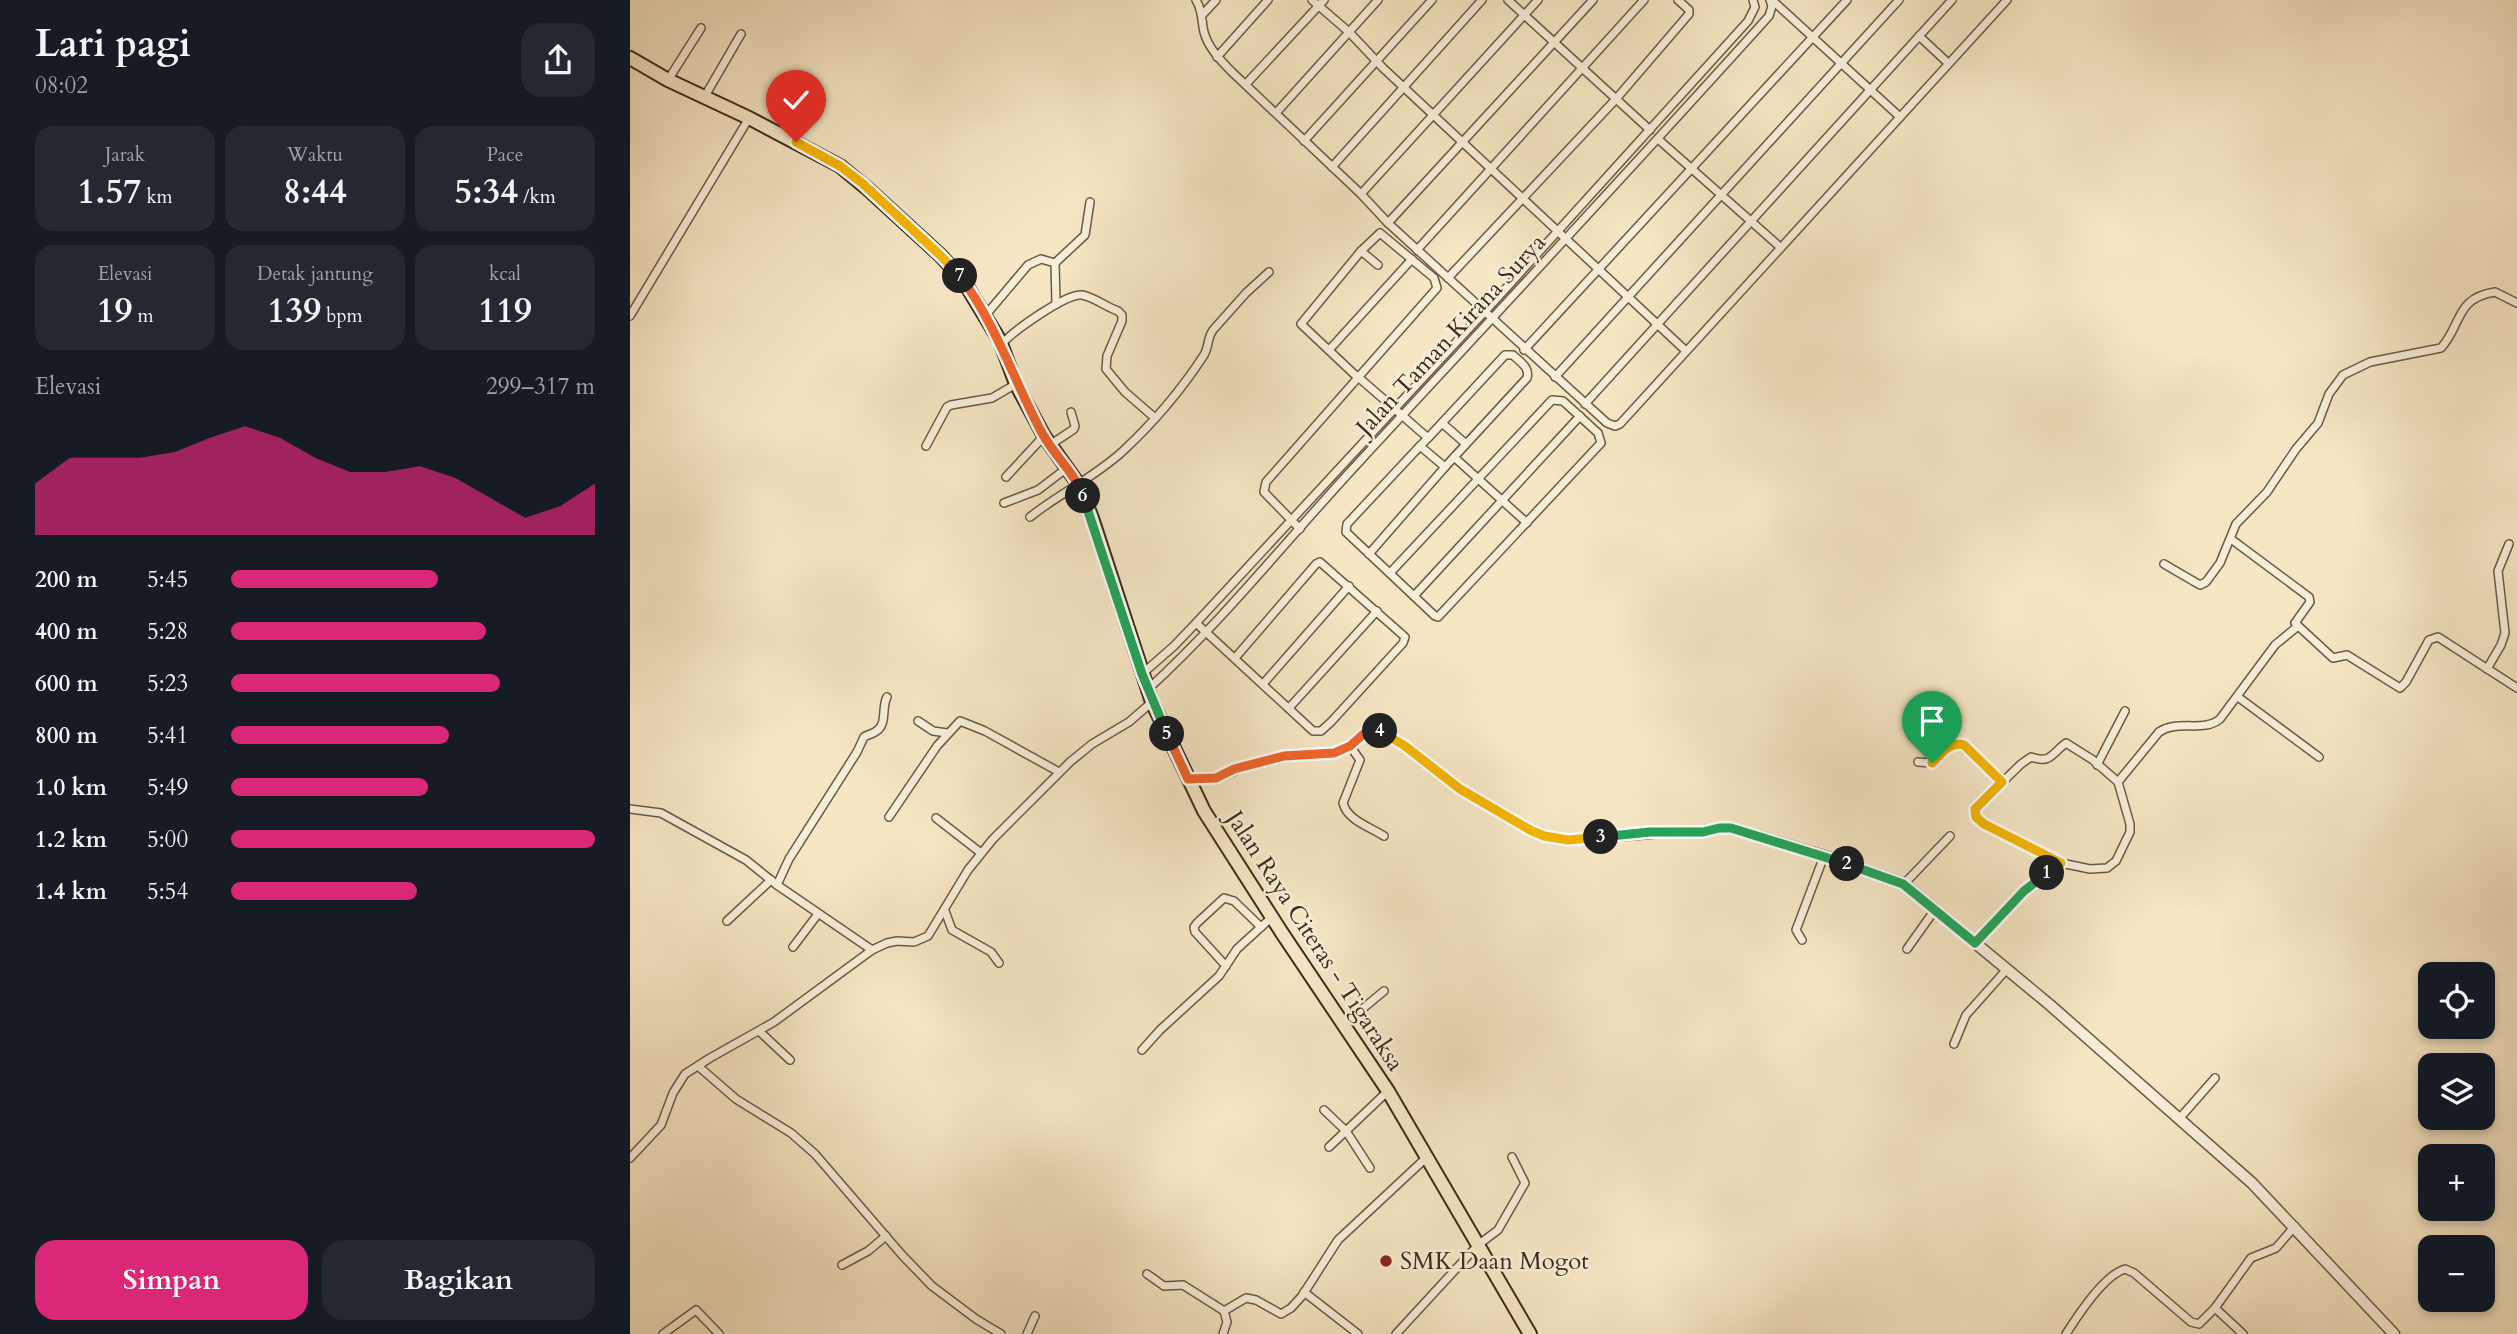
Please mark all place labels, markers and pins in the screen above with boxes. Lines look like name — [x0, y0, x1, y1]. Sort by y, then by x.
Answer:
pin — [766, 70, 826, 142]
pin: 7 — [942, 258, 978, 294]
pin: 6 — [1065, 478, 1100, 514]
pin — [1902, 691, 1962, 763]
pin: 4 — [1362, 714, 1398, 748]
pin: 5 — [1150, 716, 1184, 752]
pin: 3 — [1584, 820, 1618, 854]
pin: 2 — [1830, 846, 1864, 882]
pin: 1 — [2030, 856, 2064, 890]
place label: SMK Daan Mogot — [1400, 1245, 1589, 1278]
marker: SMK Daan Mogot — [1378, 1253, 1394, 1269]

